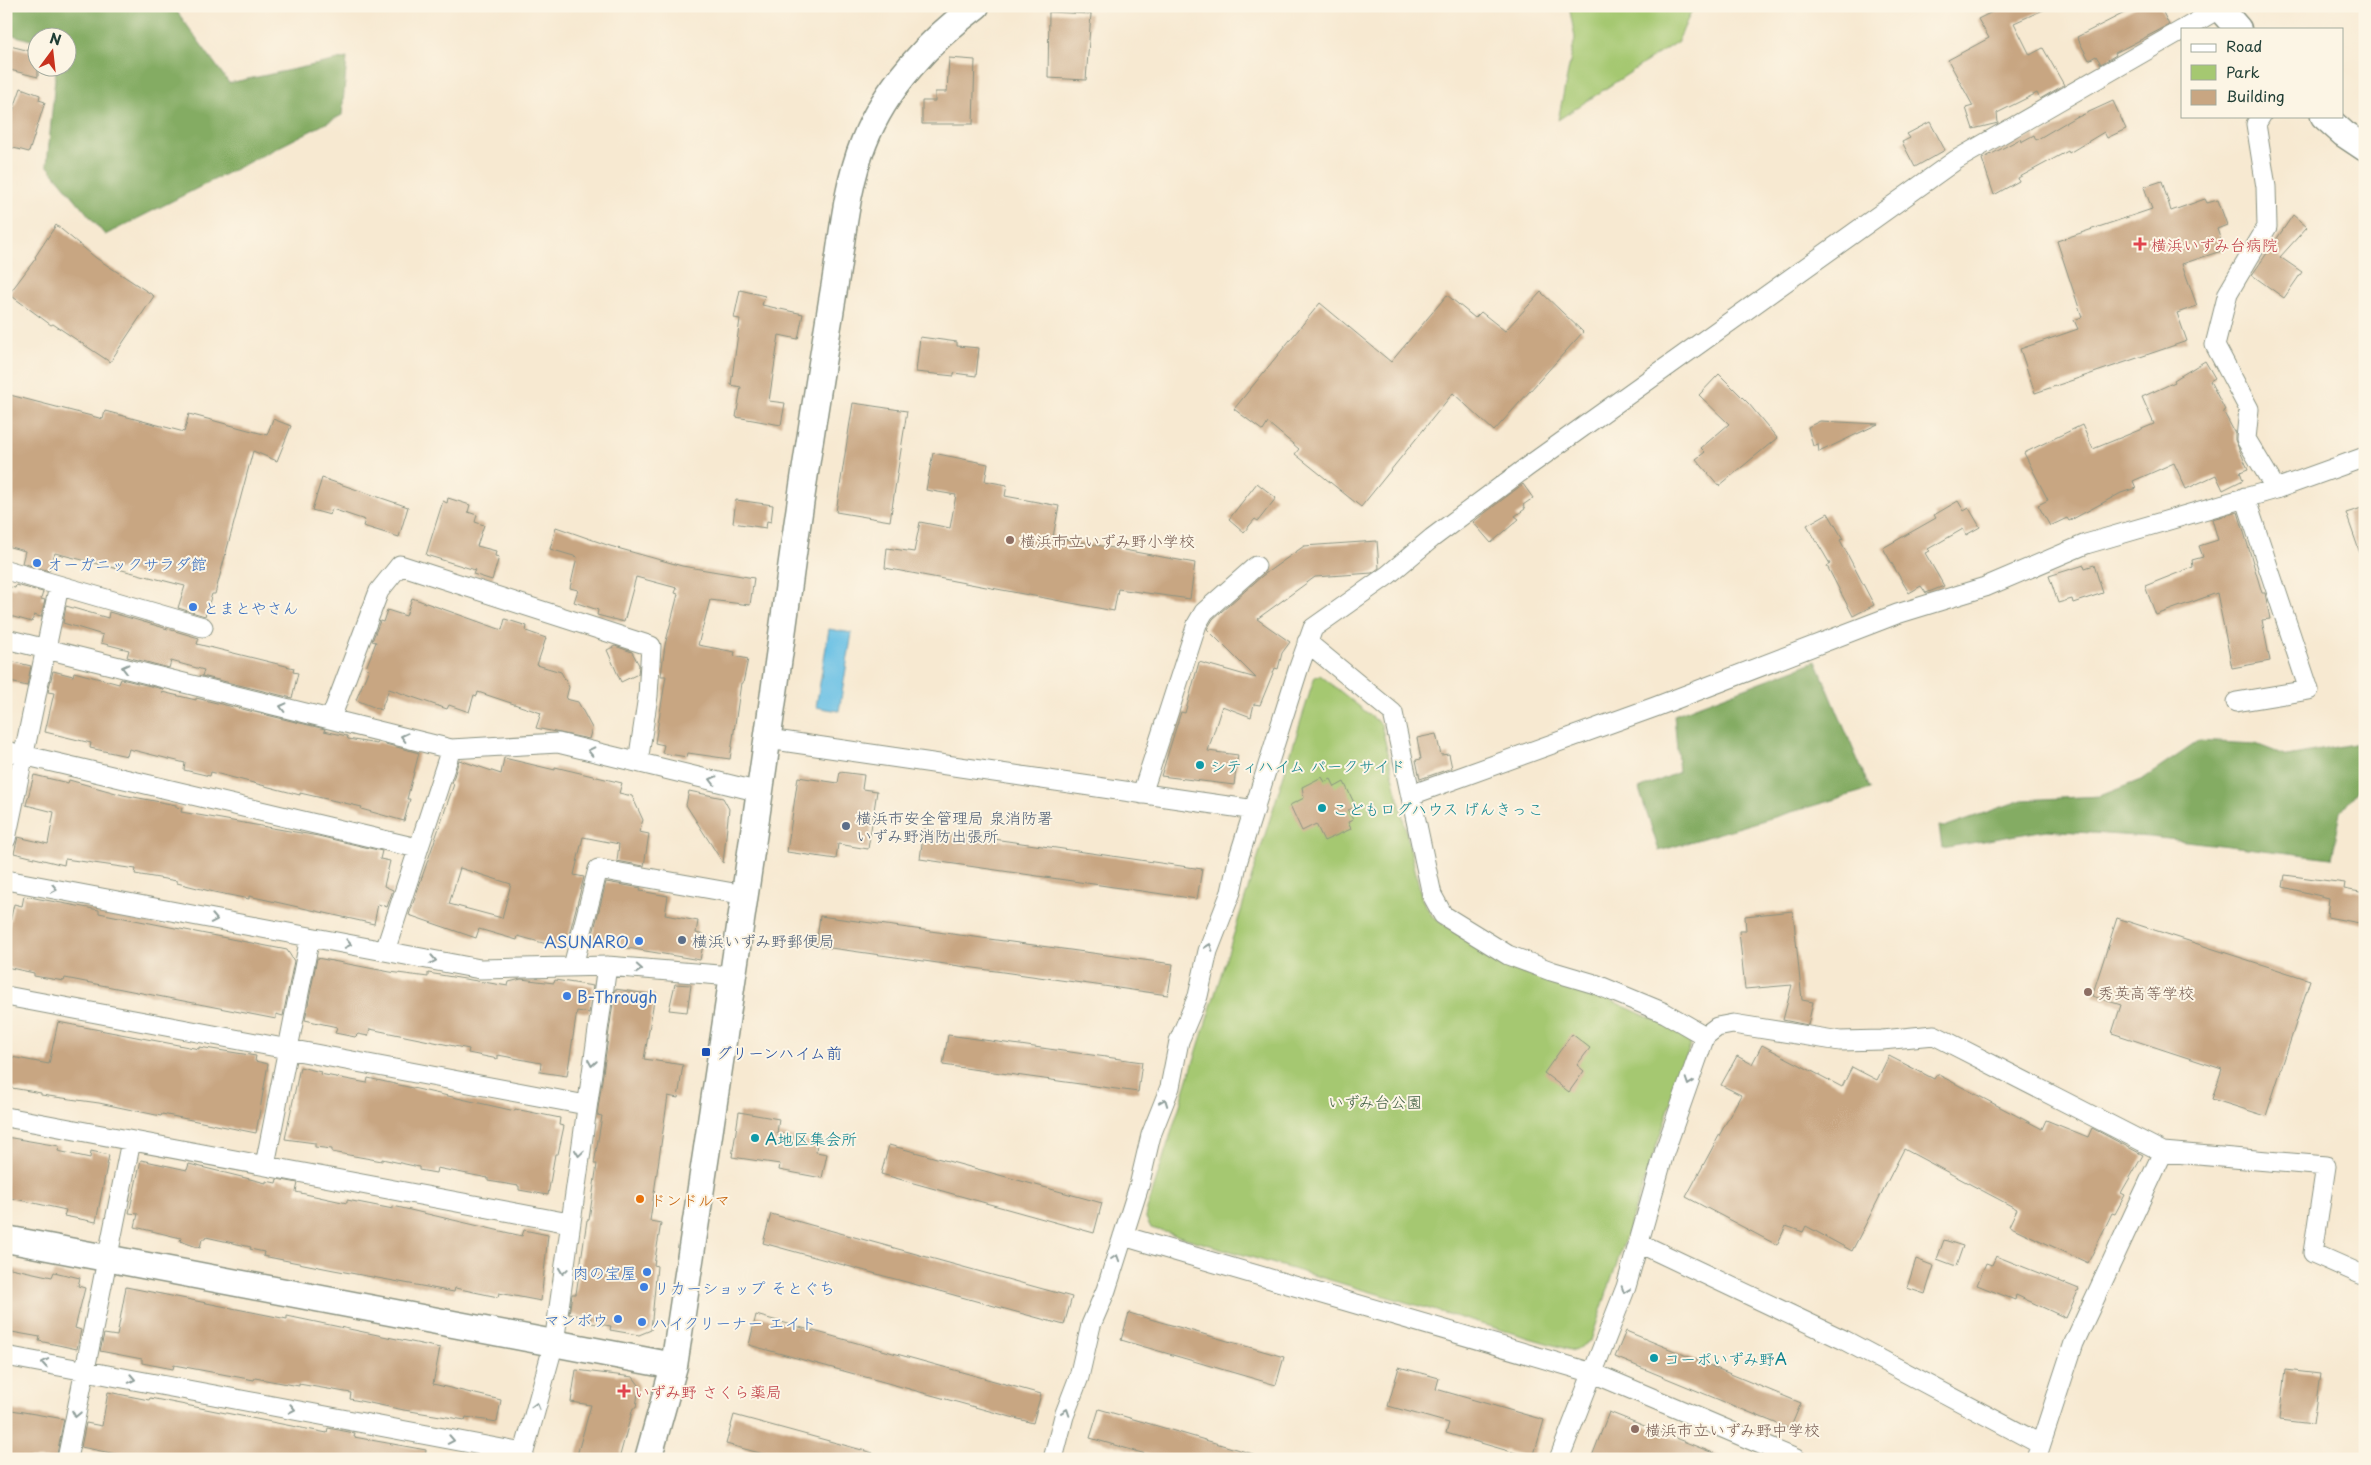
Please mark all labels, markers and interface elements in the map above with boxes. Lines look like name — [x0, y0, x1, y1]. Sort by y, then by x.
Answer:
text: N — [47, 27, 64, 51]
north arrow — [28, 28, 78, 78]
legend — [2181, 28, 2344, 118]
text: Road — [2226, 34, 2262, 57]
text: Park — [2226, 60, 2260, 83]
text: Building — [2226, 84, 2285, 107]
place label: 横浜いずみ台病院 — [2151, 232, 2278, 256]
marker: 横浜いずみ台病院 — [2133, 237, 2147, 251]
place label: 横浜市立いずみ野小学校 — [1020, 528, 1195, 552]
marker: 横浜市立いずみ野小学校 — [1004, 534, 1016, 546]
place label: オーガニックサラダ館 — [47, 551, 207, 575]
marker: オーガニックサラダ館 — [31, 557, 43, 569]
place label: とまとやさん — [203, 595, 299, 619]
marker: とまとやさん — [187, 601, 199, 613]
one-way arrow — [121, 663, 130, 674]
one-way arrow — [279, 702, 288, 713]
one-way arrow — [399, 732, 408, 743]
one-way arrow — [586, 746, 595, 757]
place label: シティハイム パークサイド — [1210, 753, 1406, 777]
marker: シティハイム パークサイド — [1194, 759, 1206, 771]
one-way arrow — [708, 775, 717, 786]
place label: こどもログハウス げんきっこ — [1332, 796, 1544, 820]
marker: こどもログハウス げんきっこ — [1316, 802, 1328, 814]
place label: 横浜市安全管理局 泉消防署 いずみ野消防出張所 — [856, 805, 1053, 847]
marker: 横浜市安全管理局 泉消防署 いずみ野消防出張所 — [840, 820, 852, 832]
one-way arrow — [50, 883, 59, 893]
one-way arrow — [209, 913, 218, 923]
place label: 横浜いずみ野郵便局 — [692, 928, 835, 952]
place label: ASUNARO — [544, 929, 629, 953]
marker: 横浜いずみ野郵便局 — [676, 934, 688, 946]
marker: ASUNARO — [633, 935, 645, 947]
one-way arrow — [343, 938, 352, 949]
one-way arrow — [1204, 943, 1214, 952]
one-way arrow — [429, 955, 438, 965]
one-way arrow — [635, 963, 643, 974]
place label: 秀英高等学校 — [2098, 980, 2194, 1004]
place label: B-Through — [577, 984, 658, 1008]
marker: 秀英高等学校 — [2082, 986, 2094, 998]
marker: B-Through — [561, 990, 573, 1002]
place label: グリーンハイム前 — [716, 1040, 842, 1064]
marker: グリーンハイム前 — [700, 1046, 712, 1058]
one-way arrow — [587, 1059, 598, 1067]
one-way arrow — [1685, 1077, 1695, 1086]
park label: いずみ台公園 — [1328, 1089, 1422, 1113]
one-way arrow — [1158, 1099, 1168, 1107]
place label: A地区集会所 — [765, 1126, 857, 1150]
marker: A地区集会所 — [749, 1132, 761, 1144]
one-way arrow — [574, 1150, 585, 1158]
place label: ドンドルマ — [650, 1187, 730, 1211]
marker: ドンドルマ — [634, 1193, 646, 1205]
one-way arrow — [1111, 1254, 1121, 1262]
place label: 肉の宝屋 — [573, 1260, 637, 1284]
marker: 肉の宝屋 — [641, 1266, 653, 1278]
one-way arrow — [558, 1267, 569, 1275]
place label: リカーショップ そとぐち — [654, 1275, 835, 1299]
marker: リカーショップ そとぐち — [638, 1281, 650, 1293]
one-way arrow — [1621, 1285, 1631, 1294]
place label: マンボウ — [544, 1307, 608, 1331]
place label: ハイクリーナー エイト — [652, 1310, 817, 1334]
marker: マンボウ — [612, 1313, 624, 1325]
marker: ハイクリーナー エイト — [636, 1316, 648, 1328]
place label: コーポいずみ野A — [1664, 1346, 1787, 1370]
marker: コーポいずみ野A — [1648, 1352, 1660, 1364]
one-way arrow — [41, 1358, 50, 1368]
one-way arrow — [128, 1373, 136, 1384]
place label: いずみ野 さくら薬局 — [634, 1379, 782, 1403]
marker: いずみ野 さくら薬局 — [618, 1385, 630, 1397]
one-way arrow — [530, 1402, 541, 1411]
one-way arrow — [287, 1404, 296, 1414]
one-way arrow — [1060, 1408, 1070, 1416]
one-way arrow — [71, 1410, 81, 1419]
place label: 横浜市立いずみ野中学校 — [1645, 1417, 1820, 1441]
marker: 横浜市立いずみ野中学校 — [1629, 1423, 1641, 1435]
one-way arrow — [447, 1434, 456, 1444]

